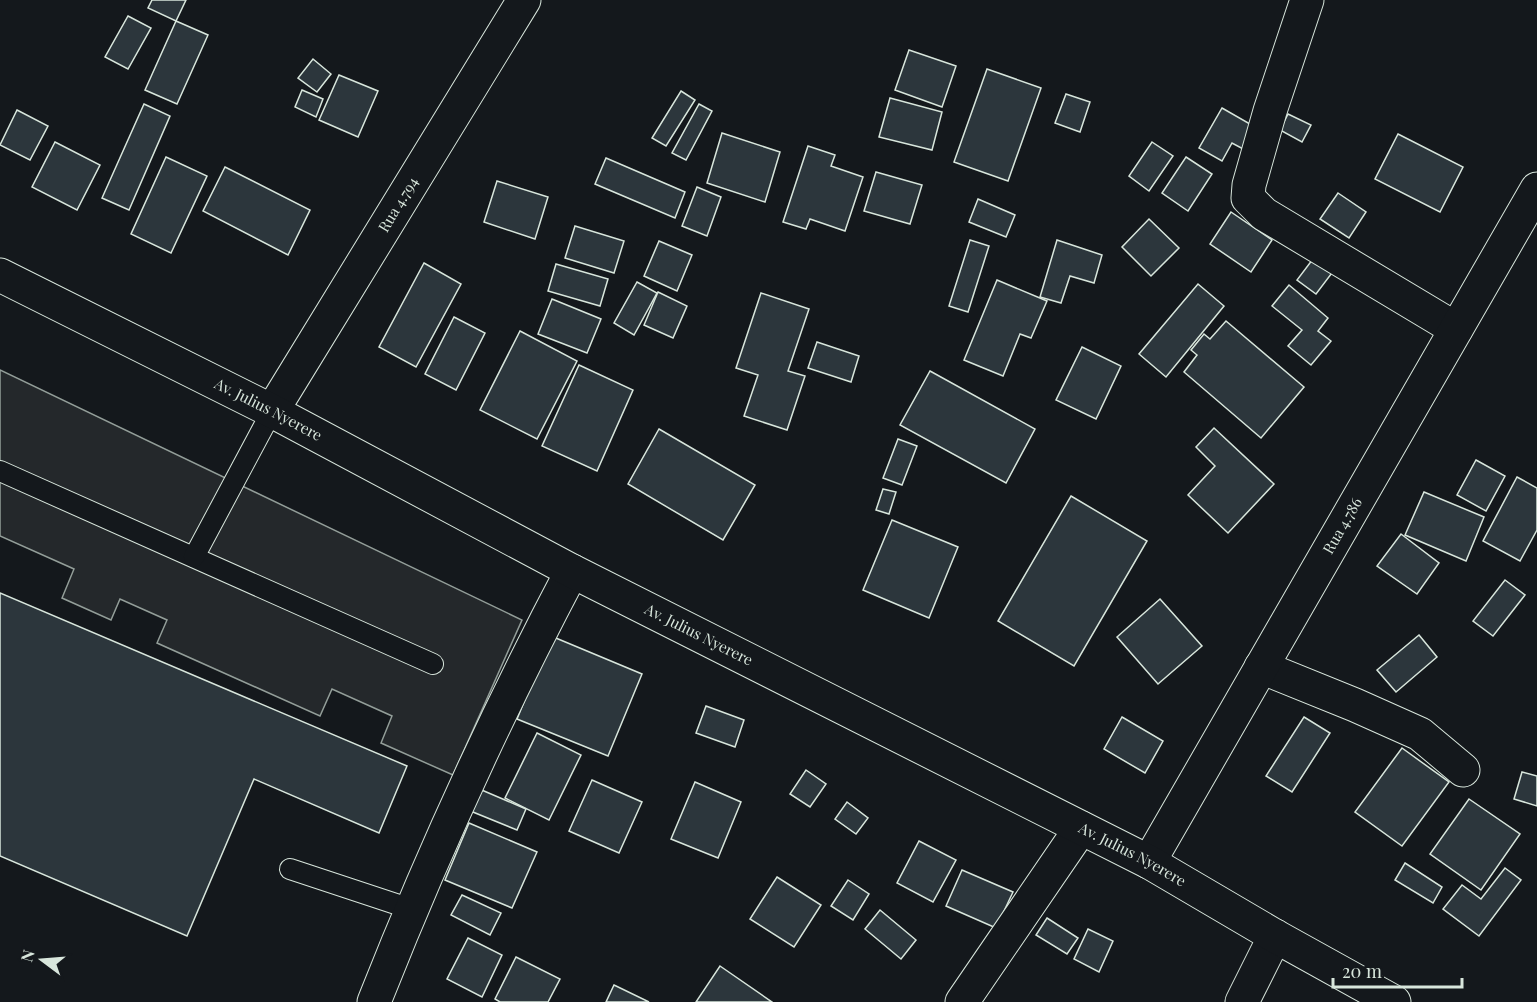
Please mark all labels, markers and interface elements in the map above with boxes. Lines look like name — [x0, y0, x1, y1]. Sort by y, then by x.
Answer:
street label: Rua 4.794 — [373, 173, 422, 236]
street label: Av. Julius Nyerere — [210, 372, 326, 445]
street label: Rua 4.786 — [1318, 493, 1366, 557]
street label: Av. Julius Nyerere — [641, 598, 757, 670]
street label: Av. Julius Nyerere — [1075, 817, 1190, 890]
north arrow — [12, 930, 72, 990]
text: N — [15, 947, 39, 964]
scale bar — [1333, 951, 1462, 989]
text: 20 m — [1342, 959, 1382, 983]

